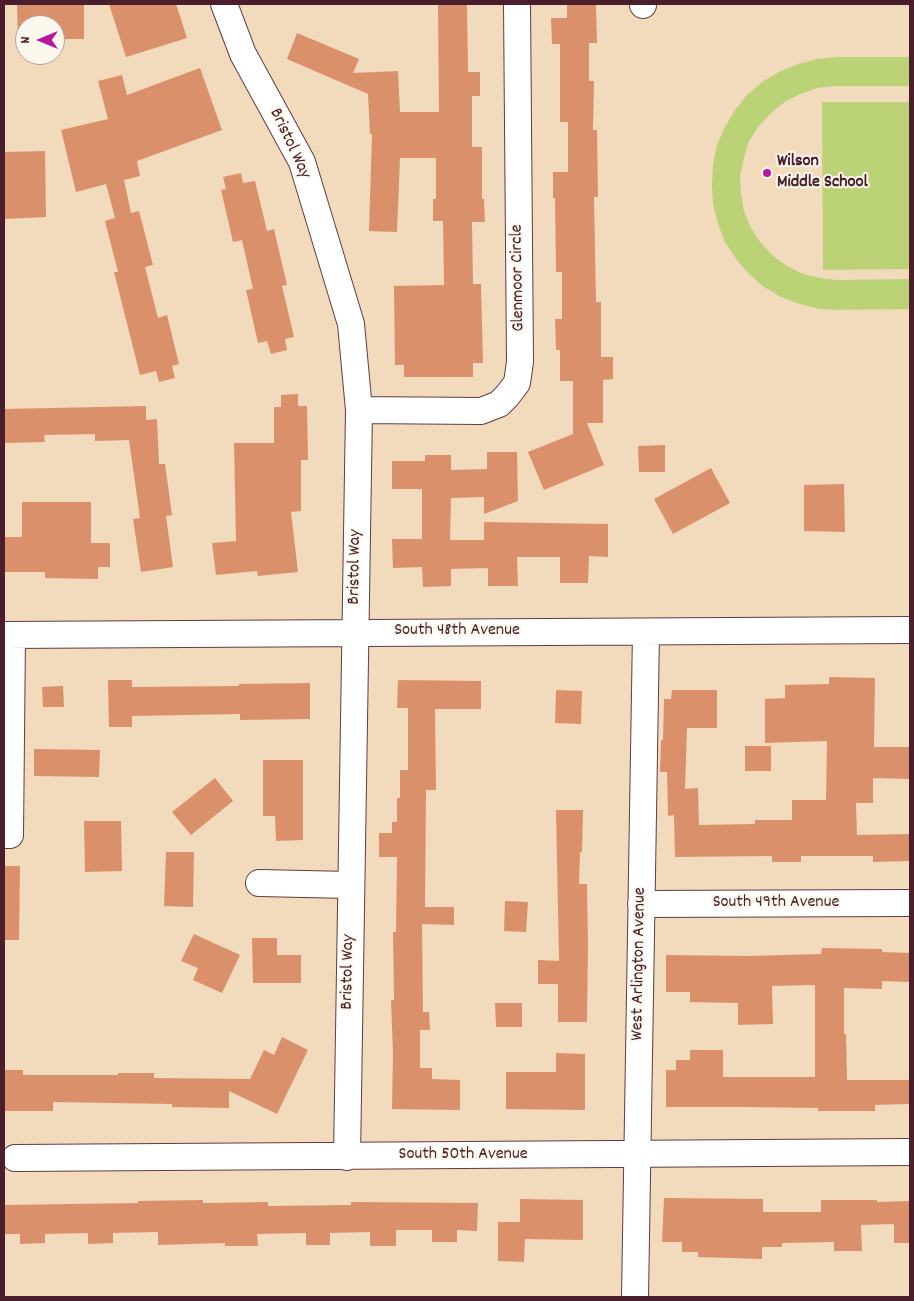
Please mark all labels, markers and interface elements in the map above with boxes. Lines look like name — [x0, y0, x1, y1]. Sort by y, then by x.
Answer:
north arrow — [15, 15, 65, 65]
text: N — [16, 37, 36, 43]
street label: Bristol Way — [263, 105, 315, 183]
place label: Wilson Middle School — [777, 152, 868, 194]
marker: Wilson Middle School — [761, 167, 773, 179]
street label: Glenmoor Circle — [507, 224, 531, 332]
street label: Bristol Way — [345, 529, 367, 605]
street label: South 48th Avenue — [394, 621, 520, 643]
street label: West Arlington Avenue — [628, 887, 652, 1041]
street label: South 49th Avenue — [713, 893, 839, 915]
street label: Bristol Way — [338, 934, 360, 1010]
street label: South 50th Avenue — [398, 1145, 528, 1167]

